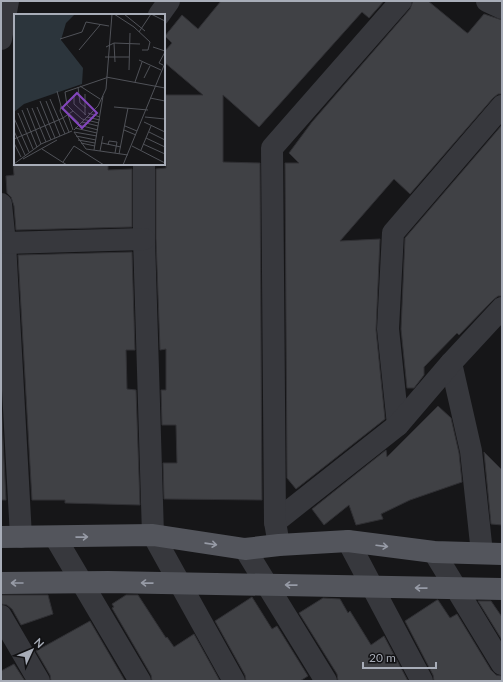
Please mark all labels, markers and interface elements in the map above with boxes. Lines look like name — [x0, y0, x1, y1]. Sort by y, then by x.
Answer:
inset map — [14, 14, 165, 165]
one-way arrow — [75, 533, 88, 541]
one-way arrow — [204, 540, 217, 548]
one-way arrow — [375, 542, 388, 550]
one-way arrow — [11, 579, 24, 587]
one-way arrow — [141, 579, 154, 587]
one-way arrow — [285, 582, 298, 589]
one-way arrow — [415, 584, 428, 591]
north arrow — [12, 630, 52, 670]
text: N — [32, 635, 47, 650]
scale bar — [363, 644, 436, 670]
text: 20 m — [369, 650, 396, 665]

